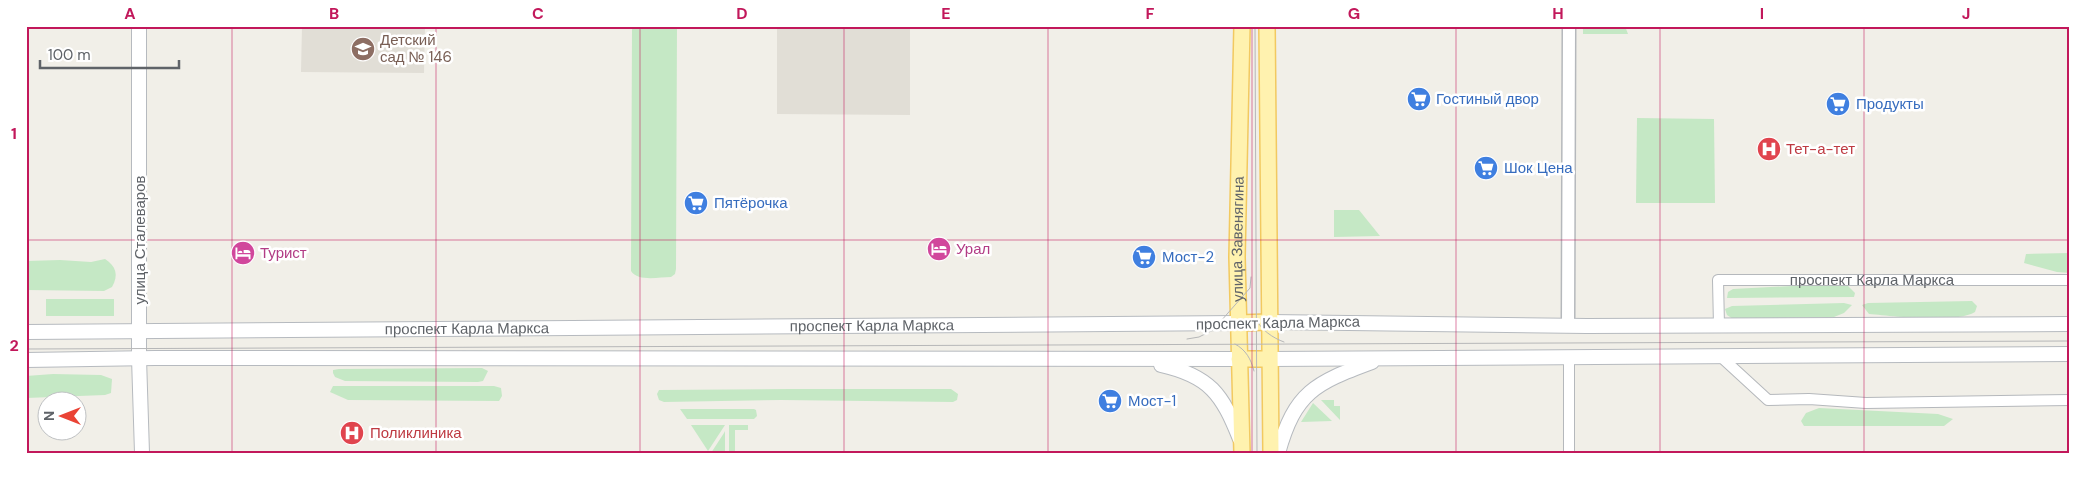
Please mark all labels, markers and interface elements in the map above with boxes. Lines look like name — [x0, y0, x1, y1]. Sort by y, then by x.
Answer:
text: A — [124, 3, 136, 24]
text: B — [329, 3, 339, 24]
text: C — [532, 3, 544, 24]
text: D — [736, 3, 748, 24]
text: E — [941, 3, 951, 24]
text: F — [1146, 3, 1155, 24]
text: G — [1348, 3, 1360, 24]
text: H — [1552, 3, 1564, 24]
text: I — [1760, 3, 1764, 24]
text: J — [1962, 3, 1970, 24]
place label: Детский сад № 146 — [380, 30, 452, 67]
school or university icon: Детский сад № 146 — [350, 36, 376, 62]
scale bar — [40, 38, 179, 70]
text: 100 m — [48, 45, 91, 65]
supermarket icon: Гостиный двор — [1406, 86, 1432, 112]
place label: Гостиный двор — [1436, 89, 1539, 109]
supermarket icon: Продукты — [1825, 91, 1851, 117]
place label: Продукты — [1856, 94, 1924, 114]
text: 1 — [11, 123, 17, 144]
hospital icon: Тет-а-тет — [1756, 136, 1782, 162]
place label: Тет-а-тет — [1786, 139, 1855, 159]
supermarket icon: Шок Цена — [1473, 155, 1499, 181]
place label: Шок Цена — [1504, 158, 1573, 178]
street label: улица Сталеваров — [130, 175, 150, 305]
street label: улица Завенягина — [1227, 175, 1249, 302]
supermarket icon: Пятёрочка — [683, 190, 709, 216]
place label: Пятёрочка — [714, 193, 788, 213]
hotel icon: Урал — [926, 236, 952, 262]
place label: Урал — [956, 239, 990, 259]
hotel icon: Турист — [230, 240, 256, 266]
place label: Турист — [260, 243, 307, 263]
supermarket icon: Мост-2 — [1131, 244, 1157, 270]
place label: Мост-2 — [1162, 247, 1214, 267]
street label: проспект Карла Маркса — [1790, 270, 1955, 290]
street label: проспект Карла Маркса — [1196, 312, 1361, 334]
street label: проспект Карла Маркса — [790, 315, 955, 336]
street label: проспект Карла Маркса — [385, 318, 550, 339]
text: 2 — [9, 335, 19, 356]
supermarket icon: Мост-1 — [1097, 388, 1123, 414]
place label: Мост-1 — [1128, 391, 1176, 411]
north arrow — [38, 392, 88, 442]
text: N — [40, 411, 58, 421]
hospital icon: Поликлиника — [339, 420, 365, 446]
place label: Поликлиника — [370, 423, 462, 443]

